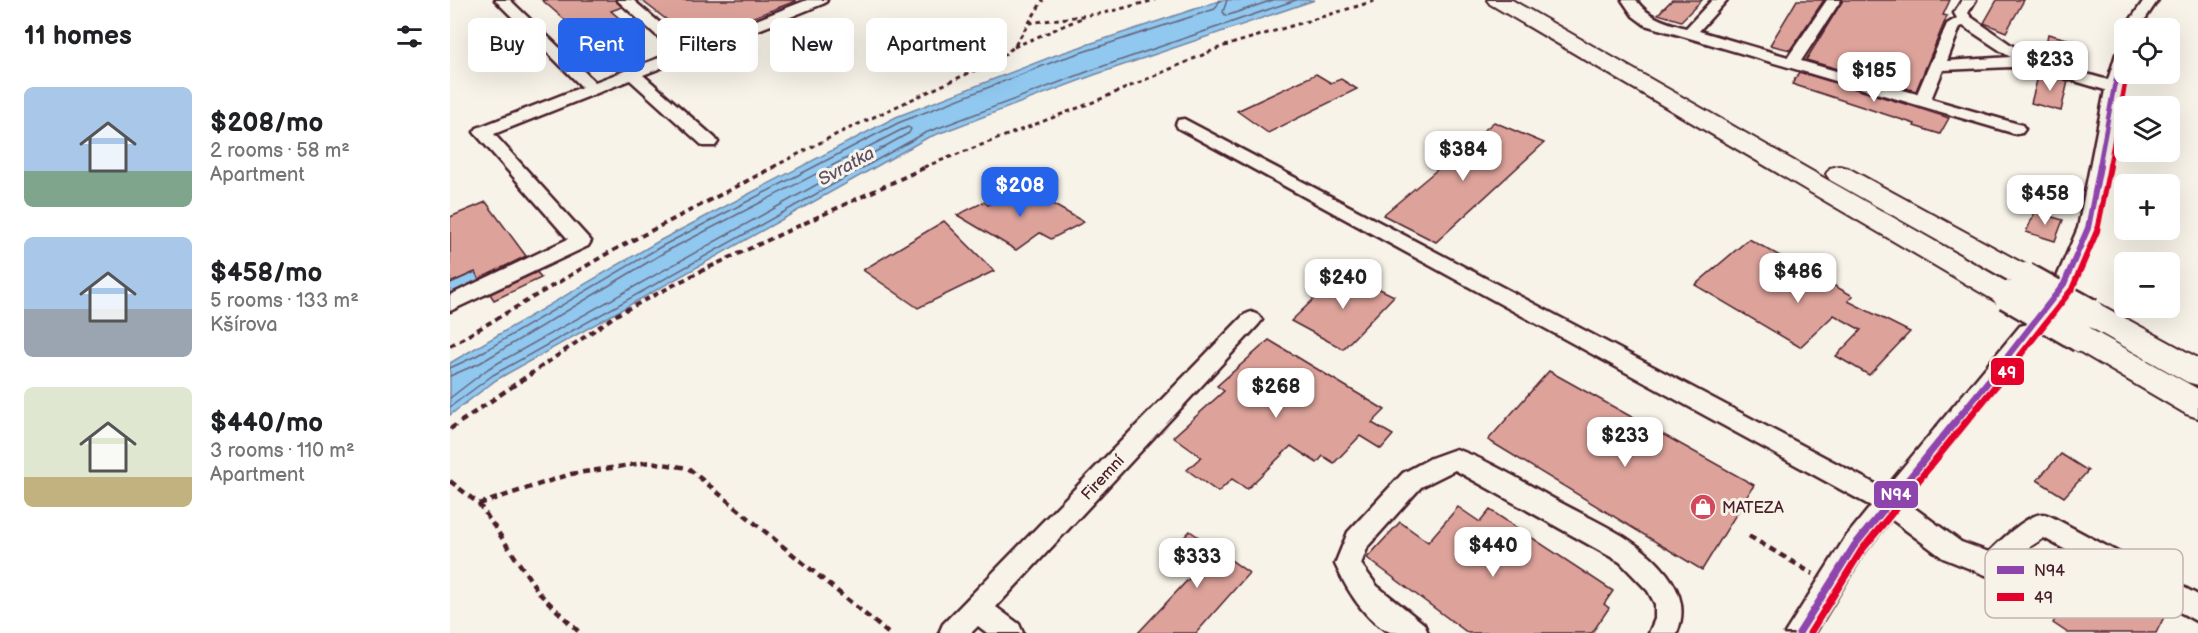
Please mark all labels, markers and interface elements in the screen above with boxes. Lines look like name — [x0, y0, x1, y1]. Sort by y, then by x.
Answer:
chip: Buy — [468, 18, 546, 72]
chip: Rent — [558, 18, 645, 72]
chip: Filters — [657, 18, 758, 72]
chip: New — [770, 18, 854, 72]
chip: Apartment — [866, 18, 1007, 72]
map controls — [2114, 18, 2180, 318]
button: locate — [2114, 18, 2180, 84]
icon: filters — [393, 20, 426, 53]
text: 11 homes — [24, 21, 132, 52]
pin: $233 — [2014, 41, 2086, 92]
text: $233 — [2026, 48, 2074, 72]
pin: $185 — [1838, 52, 1910, 103]
text: $185 — [1851, 59, 1897, 83]
button: layers — [2114, 96, 2180, 162]
text: $208/mo — [210, 108, 323, 139]
icon: home — [72, 111, 144, 183]
pin: $384 — [1427, 131, 1499, 182]
text: $384 — [1439, 138, 1487, 162]
text: 2 rooms · 58 m² — [210, 139, 350, 163]
water label: Svratka — [814, 142, 878, 190]
text: Apartment — [210, 163, 305, 187]
pin: $208 — [984, 167, 1056, 218]
text: $208 — [995, 174, 1045, 198]
button: + — [2114, 174, 2180, 240]
pin: $458 — [2009, 175, 2081, 226]
text: $458 — [2021, 182, 2069, 206]
button: − — [2114, 252, 2180, 318]
pin: $486 — [1762, 253, 1834, 304]
text: $458/mo — [210, 258, 322, 289]
pin: $240 — [1307, 259, 1379, 310]
text: $486 — [1773, 260, 1823, 284]
icon: home — [72, 261, 144, 333]
text: $240 — [1319, 266, 1367, 290]
text: 5 rooms · 133 m² — [210, 289, 359, 313]
text: Kšírova — [210, 313, 277, 337]
line badge: 49 — [1990, 357, 2025, 386]
text: 49 — [1998, 364, 2016, 383]
pin: $268 — [1240, 368, 1312, 419]
text: $268 — [1251, 375, 1301, 399]
text: $440/mo — [210, 408, 323, 439]
icon: home — [72, 411, 144, 483]
pin: $233 — [1589, 417, 1661, 468]
text: $233 — [1601, 424, 1649, 448]
text: 3 rooms · 110 m² — [210, 439, 355, 463]
street label: Firemní — [1078, 452, 1129, 504]
text: Apartment — [210, 463, 305, 487]
line badge: N94 — [1873, 480, 1919, 509]
text: N94 — [1881, 486, 1912, 505]
shop icon: MATEZA — [1688, 492, 1718, 522]
place label: MATEZA — [1722, 499, 1784, 518]
pin: $440 — [1457, 527, 1529, 578]
text: $440 — [1468, 534, 1518, 558]
pin: $333 — [1161, 538, 1233, 589]
text: $333 — [1173, 545, 1221, 569]
legend — [1985, 549, 2183, 618]
text: N94 — [2034, 562, 2065, 581]
text: 49 — [2034, 589, 2053, 608]

